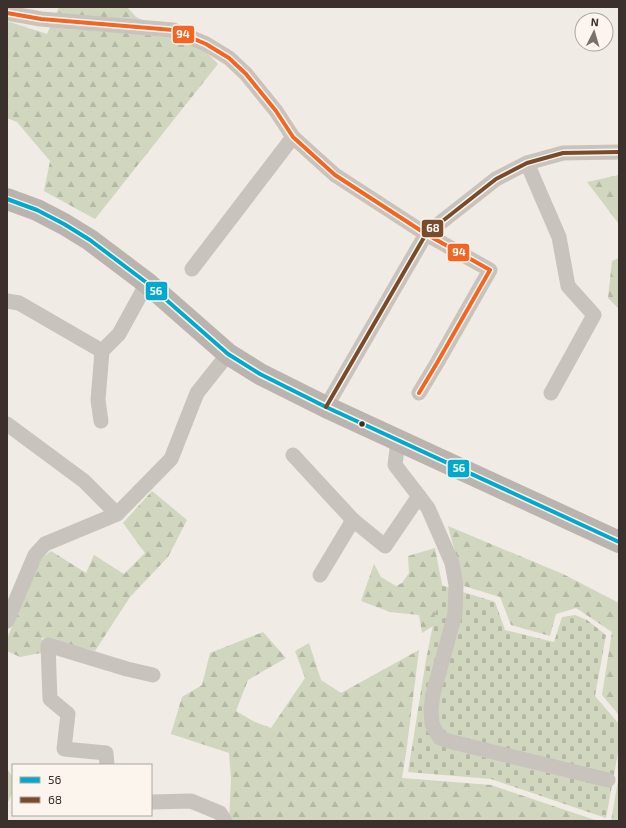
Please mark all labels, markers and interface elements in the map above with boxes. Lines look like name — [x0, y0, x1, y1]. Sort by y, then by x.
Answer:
north arrow — [574, 12, 614, 52]
text: N — [590, 15, 599, 28]
line badge: 94 — [172, 25, 195, 44]
text: 94 — [176, 27, 190, 40]
line badge: 68 — [421, 219, 444, 238]
text: 68 — [426, 221, 440, 234]
line badge: 94 — [447, 243, 470, 262]
text: 94 — [452, 245, 466, 258]
line badge: 56 — [145, 281, 168, 301]
text: 56 — [150, 284, 163, 297]
unlabelled marker — [357, 419, 367, 429]
line badge: 56 — [447, 459, 470, 478]
text: 56 — [453, 461, 466, 474]
legend — [12, 764, 152, 816]
text: 56 — [48, 772, 61, 786]
text: 68 — [48, 792, 62, 806]

